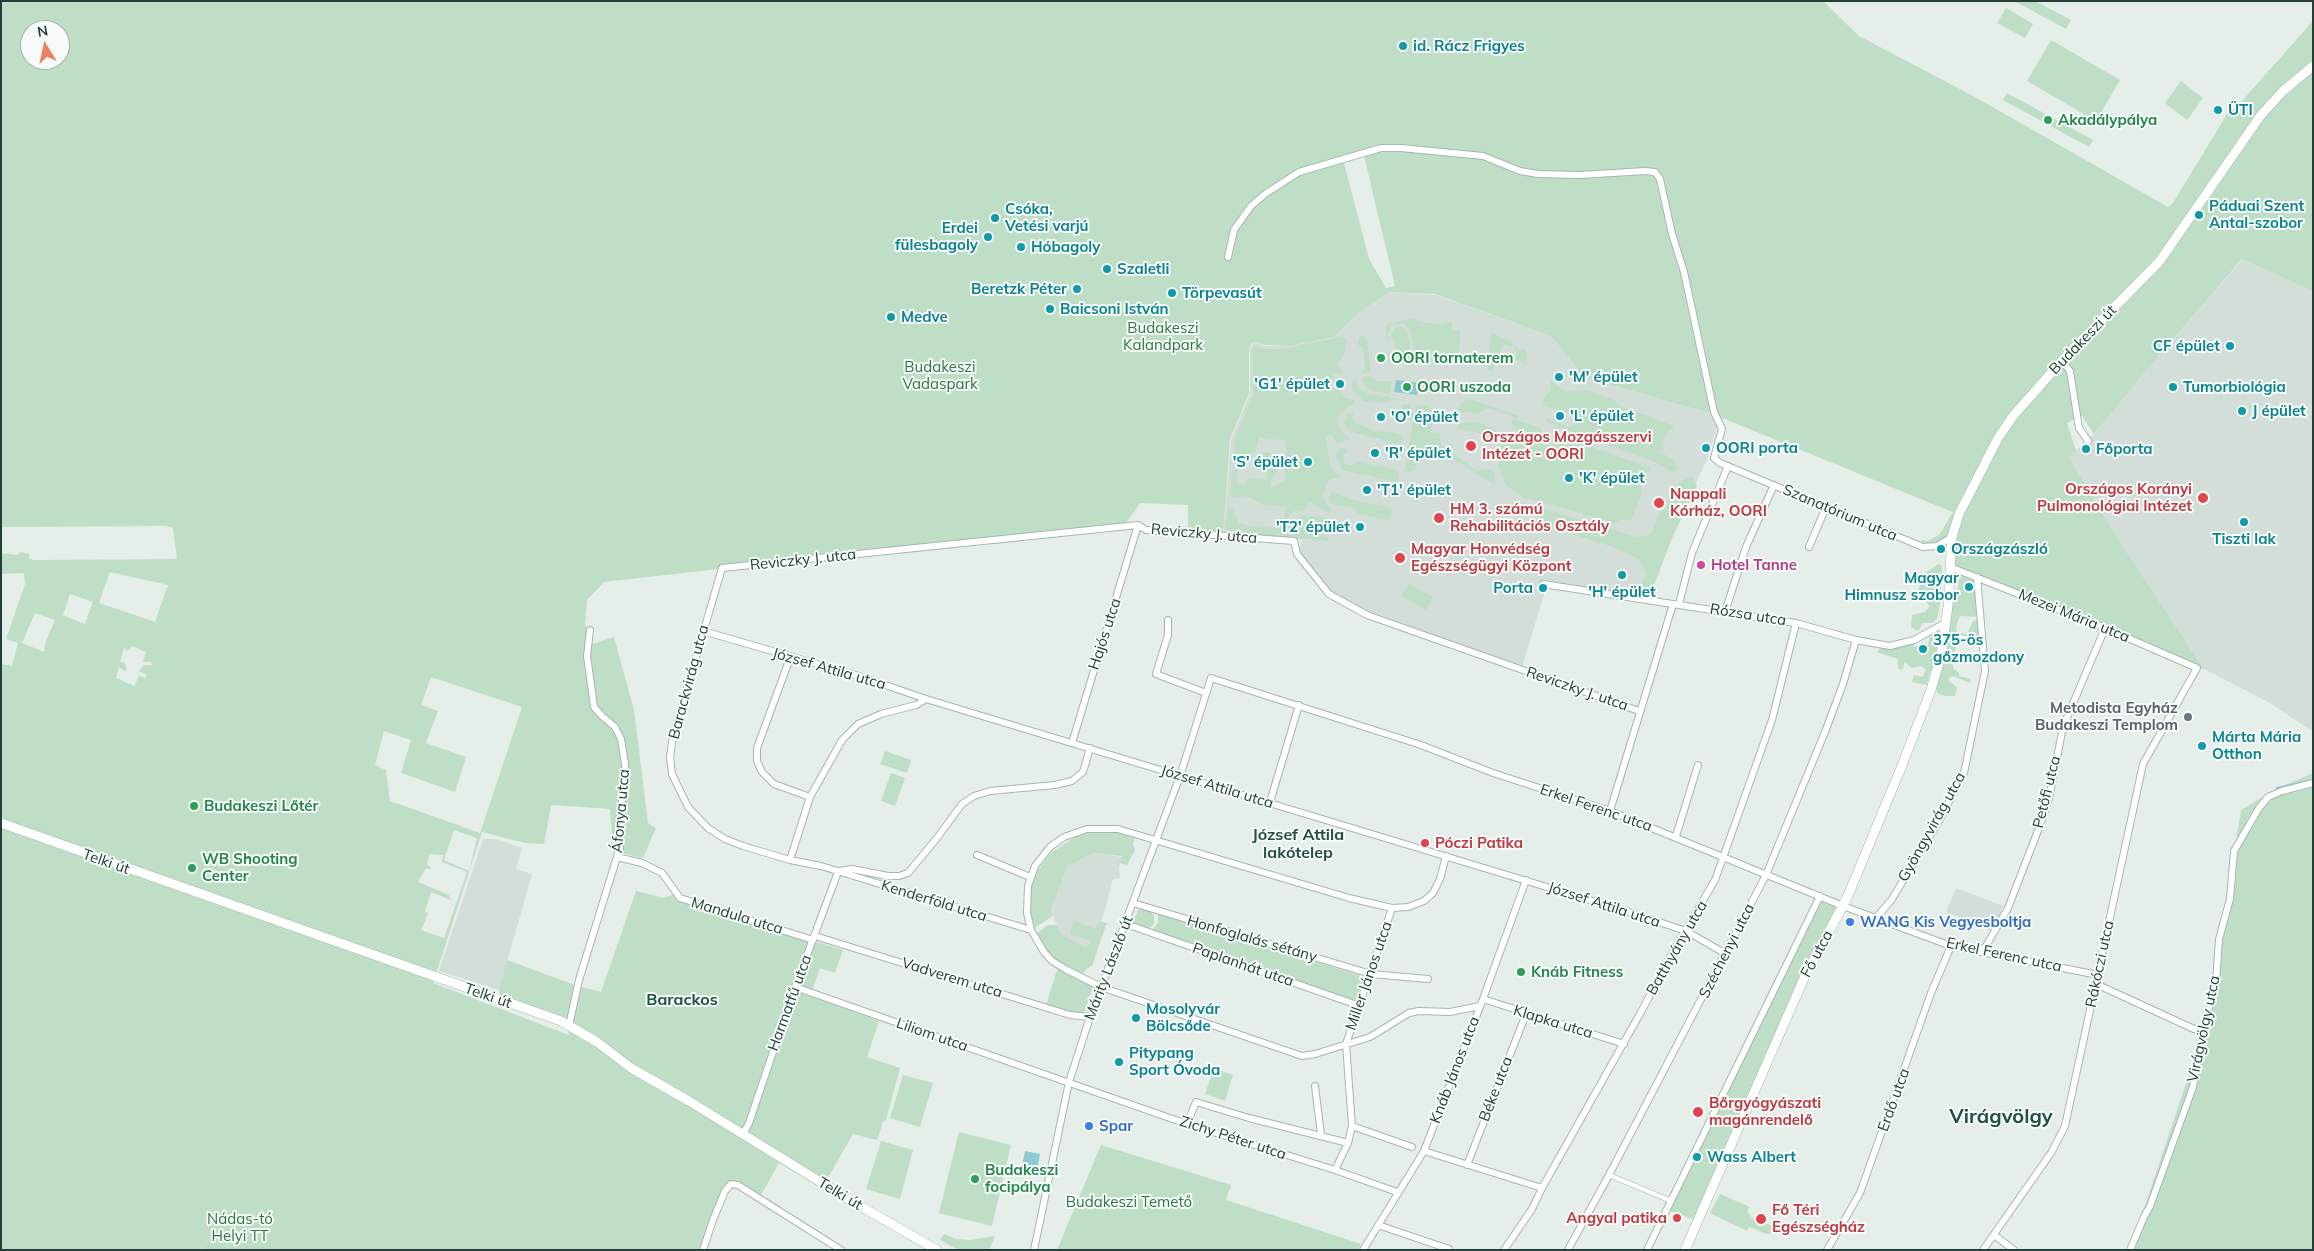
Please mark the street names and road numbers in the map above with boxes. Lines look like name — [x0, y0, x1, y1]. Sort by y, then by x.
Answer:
street label: Budakeszi út — [2046, 302, 2120, 378]
street label: Szanatórium utca — [1780, 481, 1900, 545]
street label: Reviczky J. utca — [1150, 520, 1258, 548]
street label: Reviczky J. utca — [749, 545, 857, 575]
street label: Mezei Mária utca — [2016, 586, 2132, 646]
street label: Hajós utca — [1085, 596, 1125, 672]
street label: Rózsa utca — [1709, 600, 1787, 630]
street label: Barackvirág utca — [665, 623, 713, 741]
street label: József Attila utca — [770, 644, 888, 694]
street label: Reviczky J. utca — [1524, 663, 1630, 715]
street label: Petőfi utca — [2029, 754, 2065, 830]
street label: József Attila utca — [1158, 761, 1276, 813]
street label: Áfonya utca — [608, 768, 634, 854]
street label: Gyöngyvirág utca — [1894, 769, 1970, 885]
street label: Erkel Ferenc utca — [1537, 780, 1655, 836]
street label: Telki út — [80, 846, 132, 878]
street label: Kenderföld utca — [879, 876, 989, 926]
street label: József Attila utca — [1546, 878, 1662, 932]
street label: Mandula utca — [689, 894, 785, 938]
street label: Batthyány utca — [1643, 898, 1711, 998]
street label: Széchenyi utca — [1695, 901, 1759, 1001]
street label: Honfoglalás sétány — [1185, 912, 1319, 966]
street label: Márity László út — [1081, 913, 1137, 1023]
street label: Miller János utca — [1342, 919, 1396, 1033]
street label: Rákóczi utca — [2082, 919, 2118, 1009]
street label: Fő utca — [1797, 927, 1837, 981]
street label: Erkel Ferenc utca — [1945, 934, 2063, 976]
street label: Paplanhát utca — [1190, 939, 1296, 991]
street label: Harmatfű utca — [764, 952, 816, 1054]
street label: Vadverem utca — [899, 954, 1005, 1002]
street label: Virágvölgy utca — [2184, 974, 2224, 1084]
street label: Telki út — [462, 980, 514, 1012]
street label: Klapka utca — [1511, 1001, 1595, 1043]
street label: Liliom utca — [894, 1014, 970, 1056]
street label: Knáb János utca — [1426, 1014, 1484, 1126]
street label: Béke utca — [1475, 1054, 1517, 1124]
street label: Erdő utca — [1874, 1066, 1914, 1134]
street label: Zichy Péter utca — [1177, 1112, 1289, 1164]
street label: Telki út — [814, 1174, 866, 1214]

